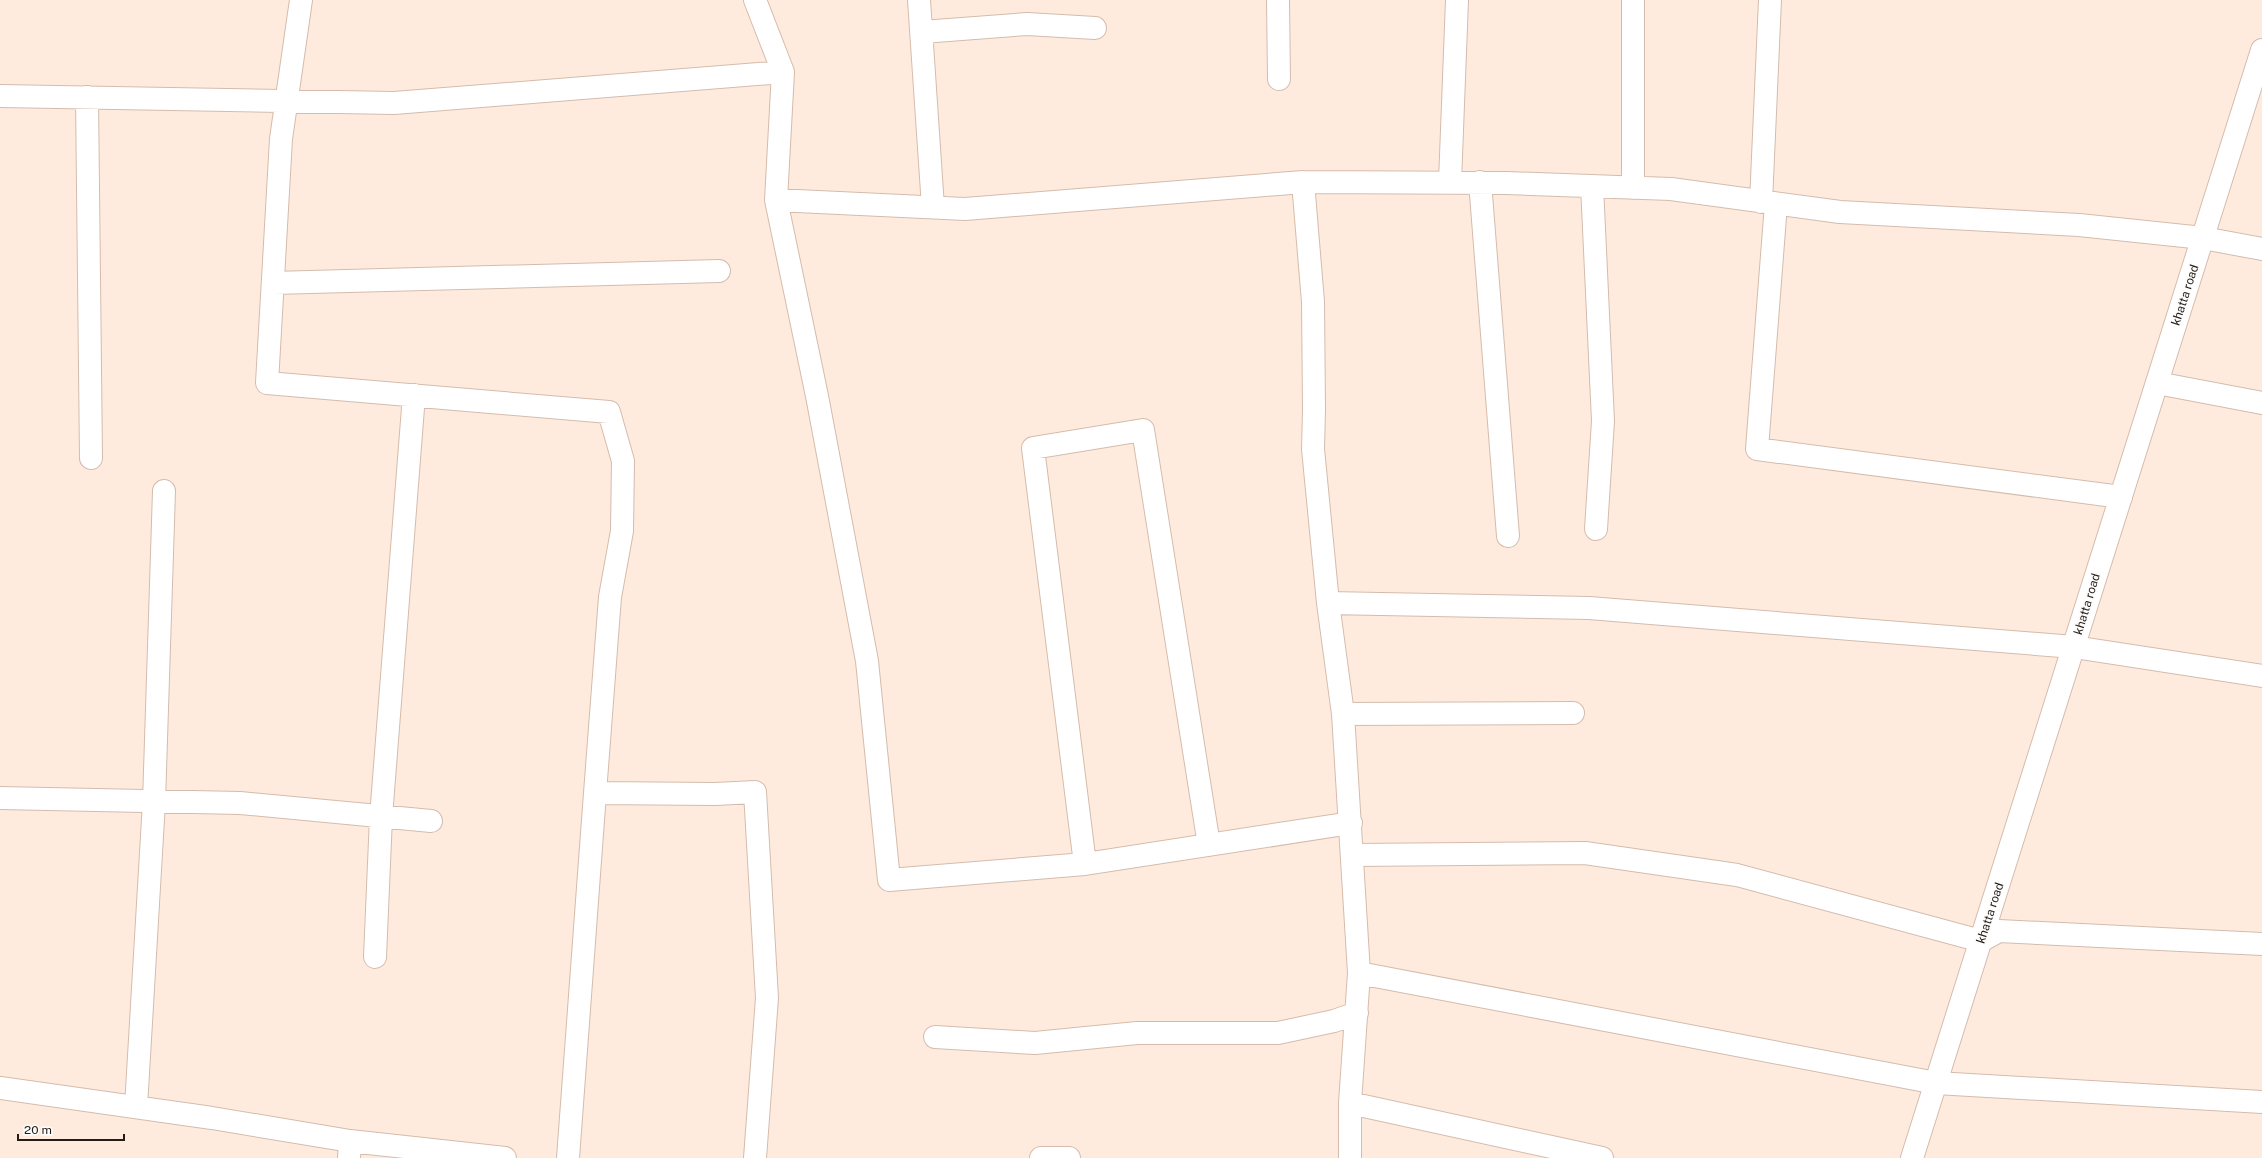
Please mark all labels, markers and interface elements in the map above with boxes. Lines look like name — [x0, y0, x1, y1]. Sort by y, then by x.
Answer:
street label: khatta road — [2169, 263, 2201, 327]
street label: khatta road — [2071, 572, 2103, 636]
street label: khatta road — [1974, 881, 2006, 945]
scale bar — [18, 1116, 124, 1142]
text: 20 m — [24, 1123, 52, 1137]

